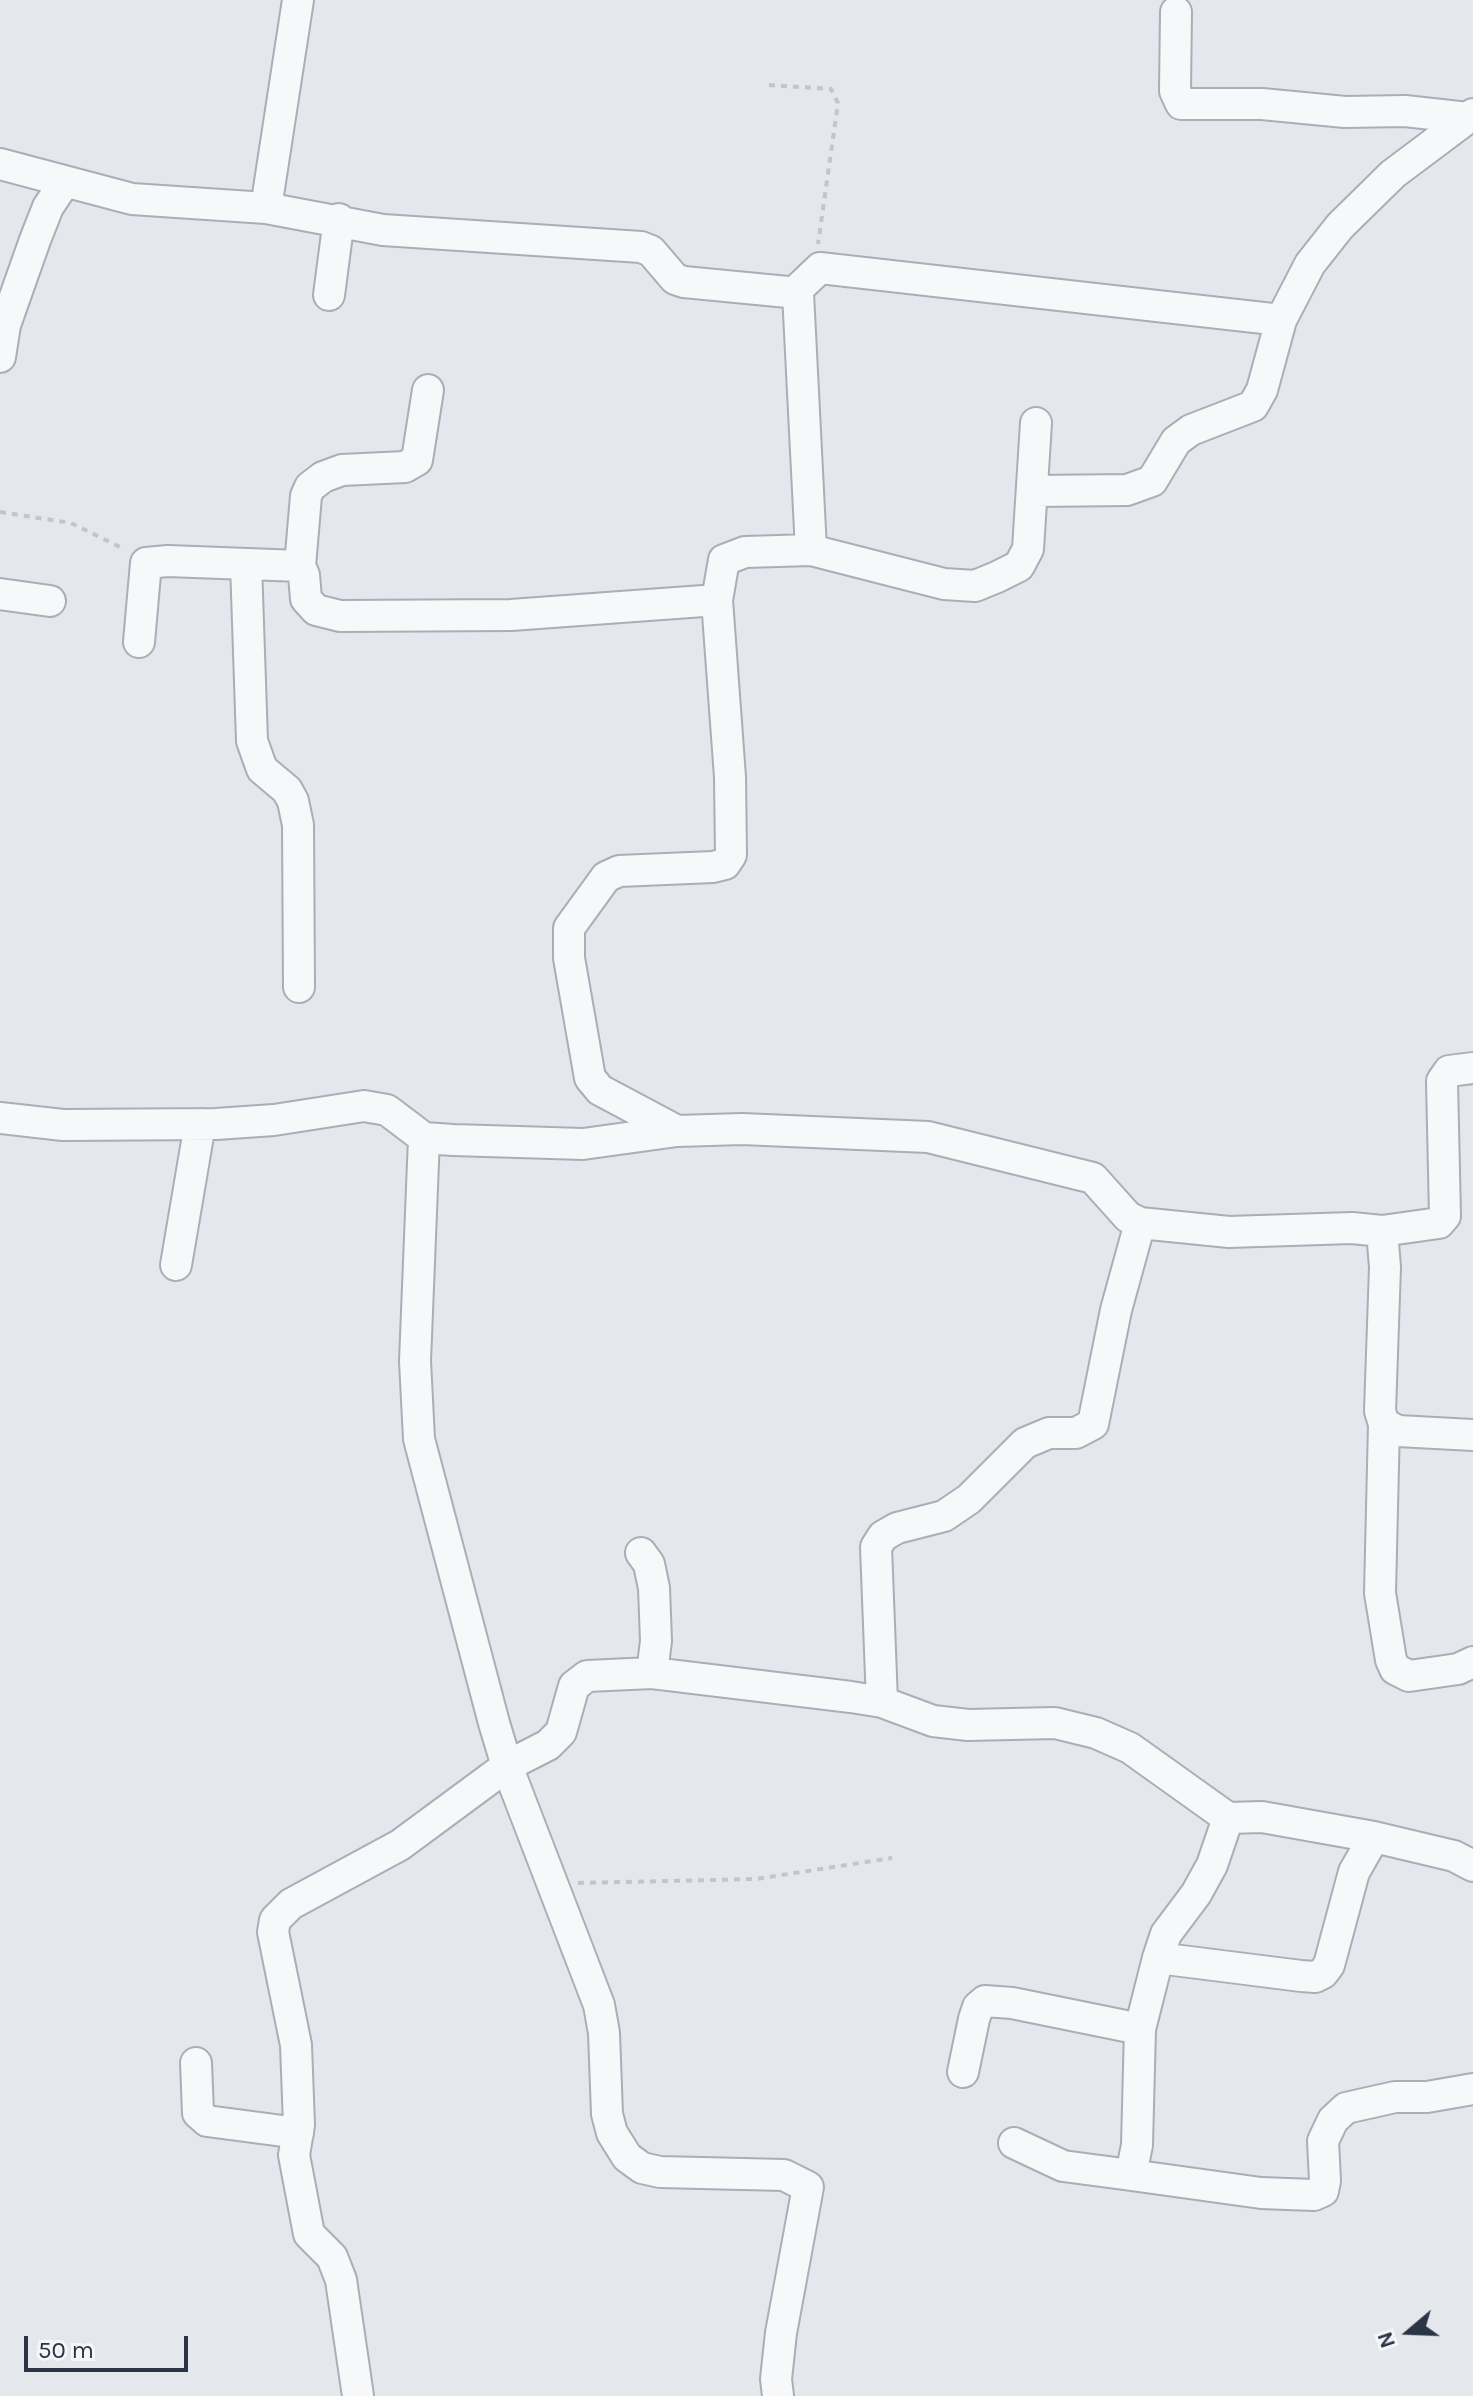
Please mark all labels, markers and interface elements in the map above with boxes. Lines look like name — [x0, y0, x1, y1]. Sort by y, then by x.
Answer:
north arrow — [1369, 2292, 1449, 2372]
scale bar — [28, 2320, 192, 2370]
text: N — [1371, 2328, 1401, 2352]
text: 50 m — [38, 2336, 94, 2364]

